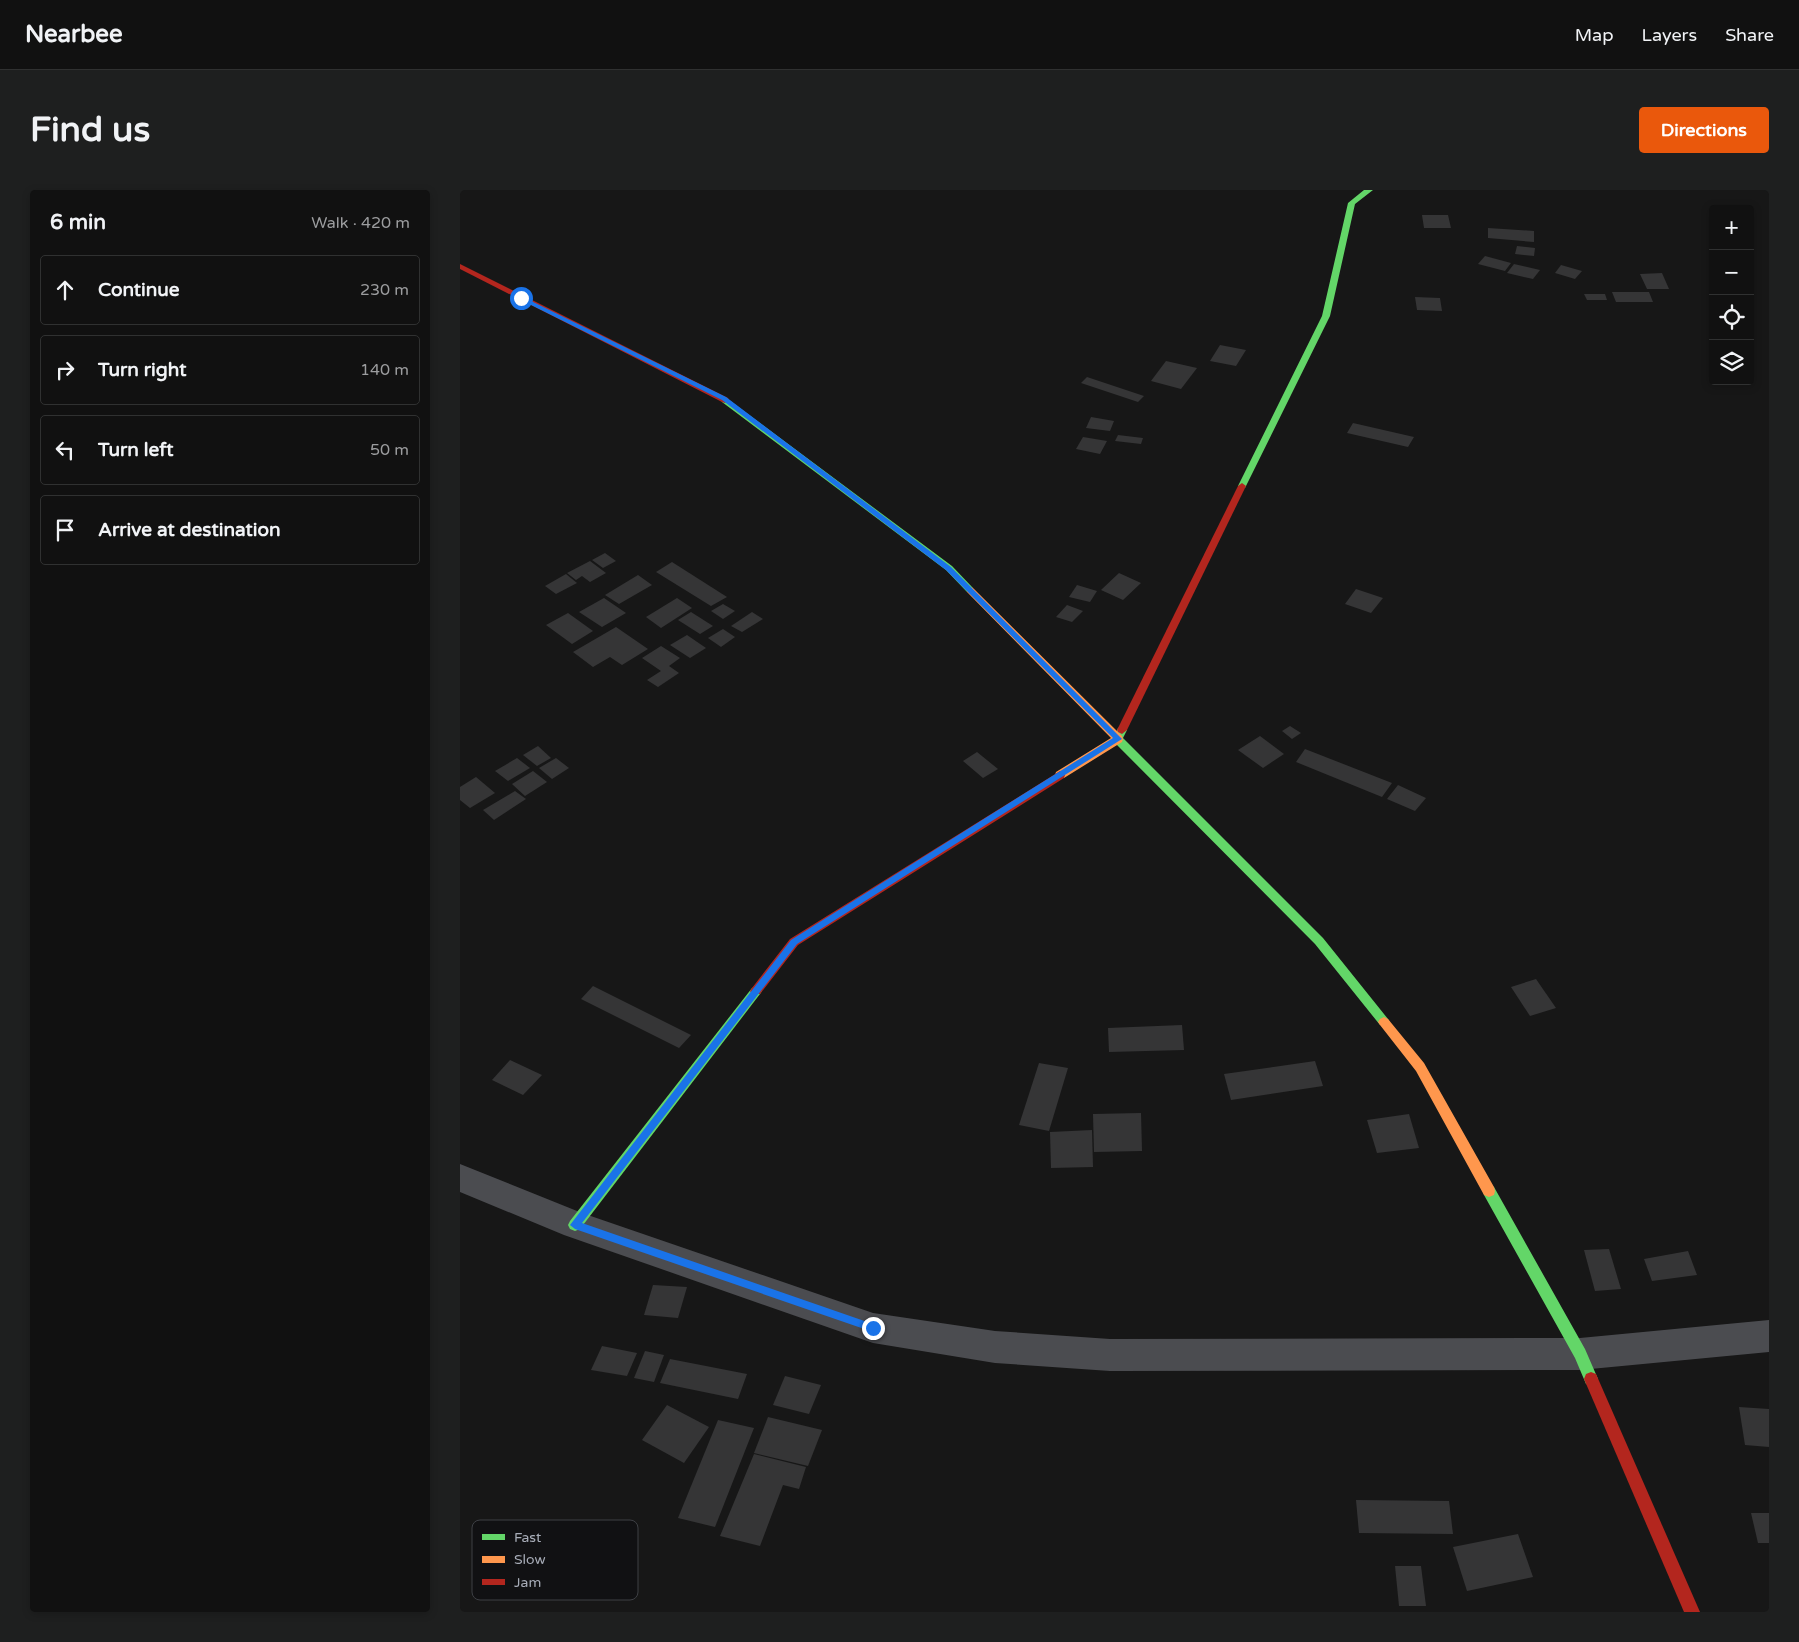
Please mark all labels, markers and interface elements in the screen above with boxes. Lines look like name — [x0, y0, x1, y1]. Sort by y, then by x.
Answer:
text: Nearbee — [25, 20, 123, 49]
text: Map — [1575, 24, 1614, 46]
text: Layers — [1642, 24, 1697, 46]
text: Share — [1725, 24, 1774, 46]
button: Directions — [1639, 107, 1769, 153]
text: Find us — [30, 109, 150, 151]
map controls — [1709, 205, 1754, 385]
button: + — [1709, 205, 1754, 250]
text: 6 min — [50, 210, 106, 235]
text: Walk · 420 m — [311, 213, 410, 233]
button: − — [1709, 250, 1754, 295]
icon: ahead — [51, 276, 79, 304]
text: Continue — [98, 279, 180, 301]
text: 230 m — [360, 280, 409, 300]
route start — [510, 287, 533, 310]
button: locate — [1709, 295, 1754, 340]
button: layers — [1709, 340, 1754, 385]
icon: right — [51, 356, 79, 384]
text: Turn right — [98, 359, 186, 381]
text: 140 m — [360, 360, 409, 380]
icon: left — [51, 436, 79, 464]
text: Turn left — [98, 439, 174, 461]
text: 50 m — [370, 440, 409, 460]
icon: arrive — [51, 516, 79, 544]
text: Arrive at destination — [98, 519, 281, 541]
route end — [862, 1317, 885, 1340]
legend — [472, 1520, 638, 1600]
text: Fast — [514, 1529, 542, 1546]
text: Slow — [514, 1551, 546, 1568]
text: Jam — [514, 1574, 541, 1591]

